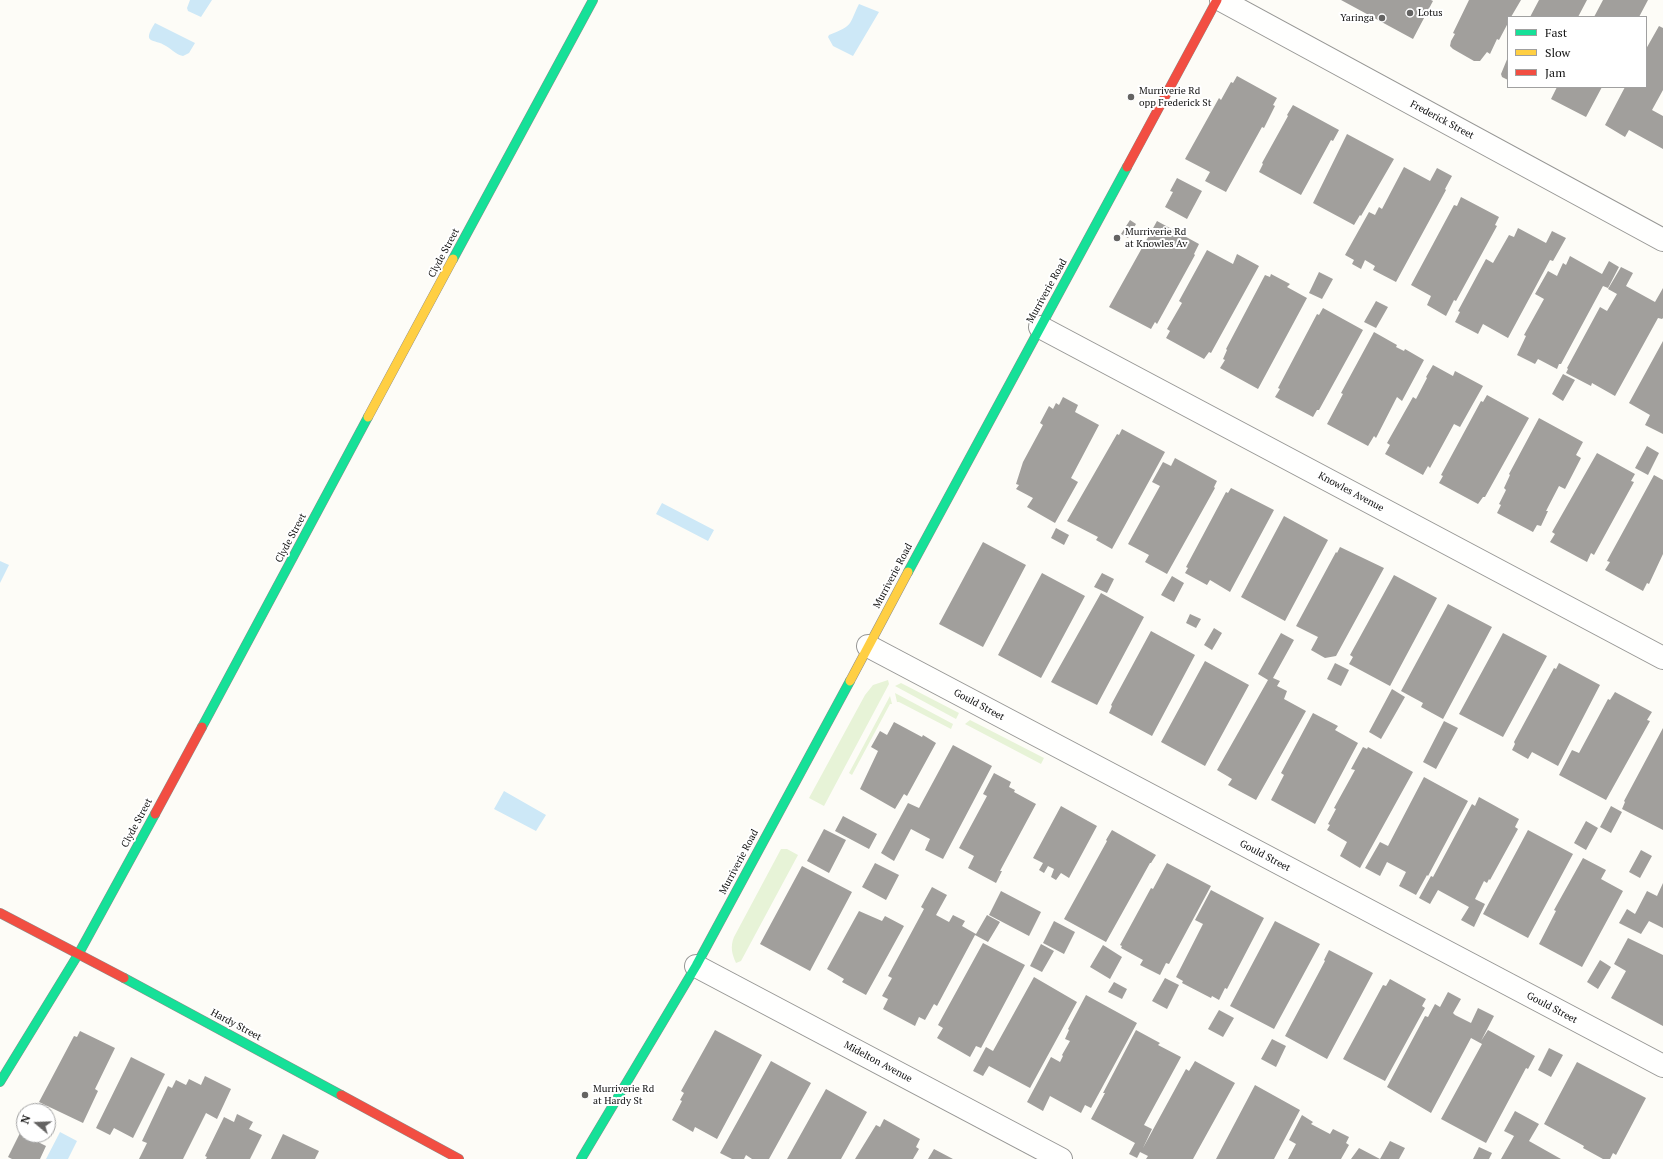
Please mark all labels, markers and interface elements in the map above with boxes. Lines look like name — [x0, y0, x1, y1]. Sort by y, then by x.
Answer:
place label: Lotus — [1418, 7, 1443, 19]
marker: Lotus — [1405, 8, 1415, 18]
place label: Yaringa — [1340, 12, 1374, 24]
marker: Yaringa — [1377, 13, 1387, 23]
legend — [1507, 16, 1647, 88]
text: Fast — [1545, 25, 1567, 40]
text: Slow — [1545, 45, 1570, 60]
text: Jam — [1545, 65, 1566, 80]
place label: Murriverie Rd opp Frederick St — [1139, 85, 1211, 108]
marker: Murriverie Rd opp Frederick St — [1126, 92, 1136, 102]
street label: Frederick Street — [1408, 98, 1476, 142]
street label: Clyde Street — [426, 226, 462, 280]
place label: Murriverie Rd at Knowles Av — [1125, 226, 1187, 250]
marker: Murriverie Rd at Knowles Av — [1112, 233, 1122, 243]
street label: Murriverie Road — [1024, 257, 1070, 325]
street label: Knowles Avenue — [1316, 470, 1386, 514]
street label: Clyde Street — [273, 511, 309, 565]
street label: Murriverie Road — [871, 542, 915, 610]
street label: Gould Street — [952, 687, 1006, 723]
street label: Clyde Street — [119, 796, 155, 850]
street label: Murriverie Road — [717, 828, 761, 896]
street label: Gould Street — [1238, 838, 1292, 874]
street label: Gould Street — [1525, 990, 1579, 1026]
street label: Hardy Street — [209, 1007, 263, 1043]
street label: Midelton Avenue — [842, 1039, 914, 1085]
place label: Murriverie Rd at Hardy St — [593, 1083, 654, 1106]
marker: Murriverie Rd at Hardy St — [580, 1090, 590, 1100]
north arrow — [16, 1103, 56, 1143]
text: N — [18, 1113, 34, 1126]

